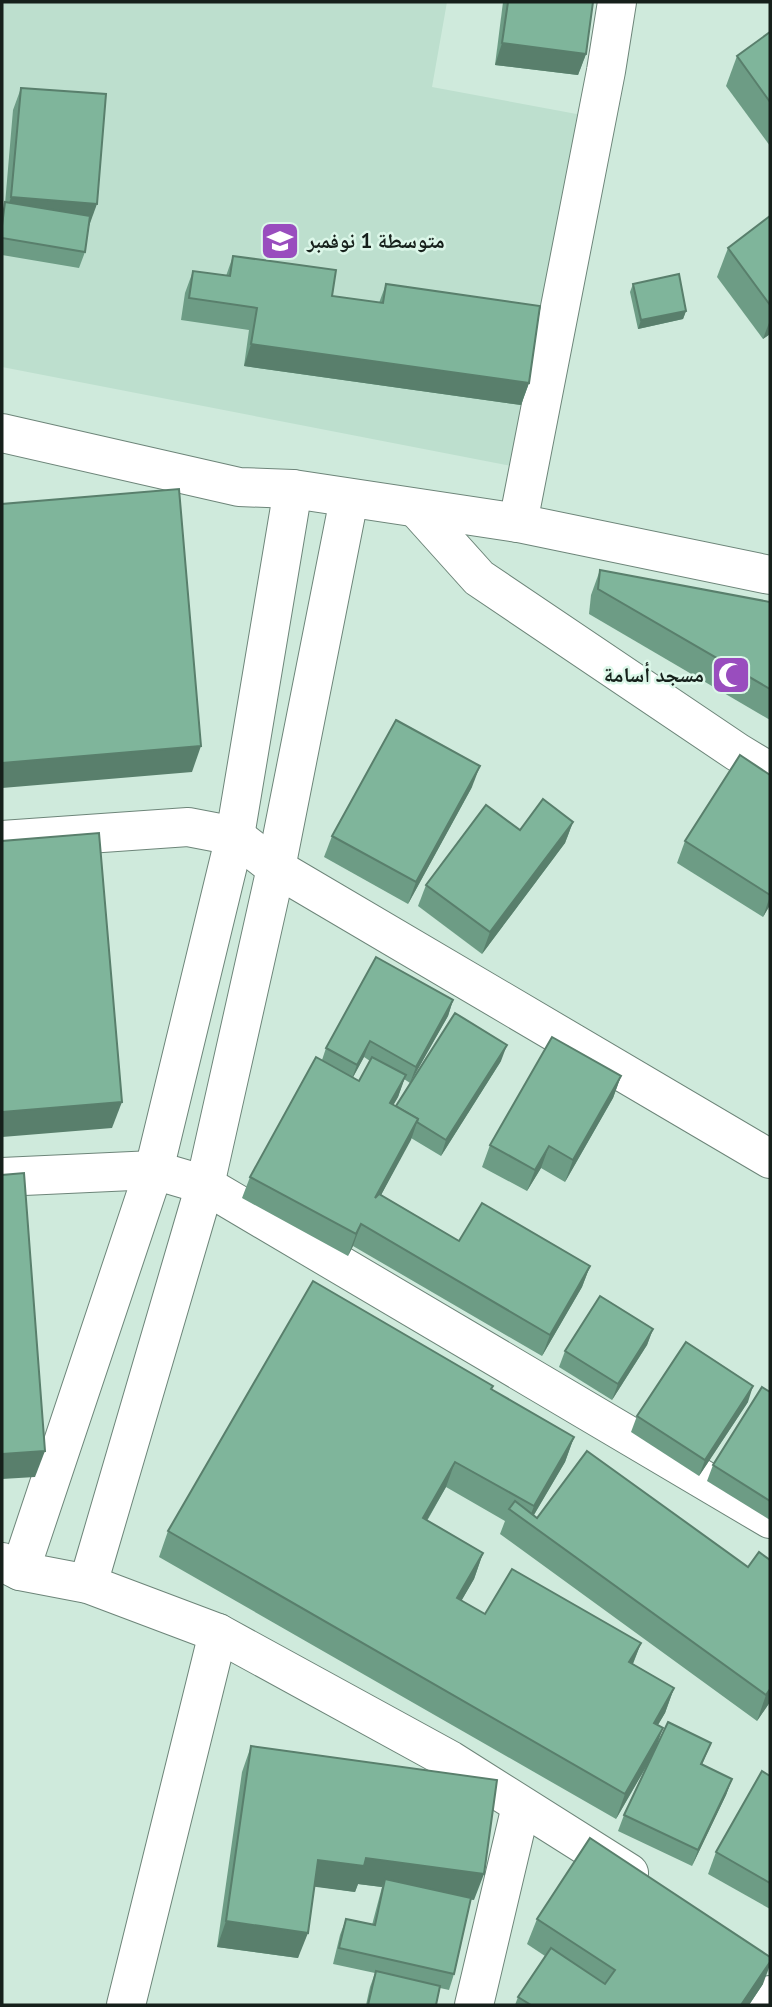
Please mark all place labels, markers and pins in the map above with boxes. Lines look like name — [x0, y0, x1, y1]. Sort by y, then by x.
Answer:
school or university icon: متوسطة 1 نوفمبر — [259, 220, 301, 262]
place label: متوسطة 1 نوفمبر — [306, 227, 445, 254]
mosque icon: مسجد أسامة — [710, 654, 752, 696]
place label: مسجد أسامة — [604, 661, 704, 688]

